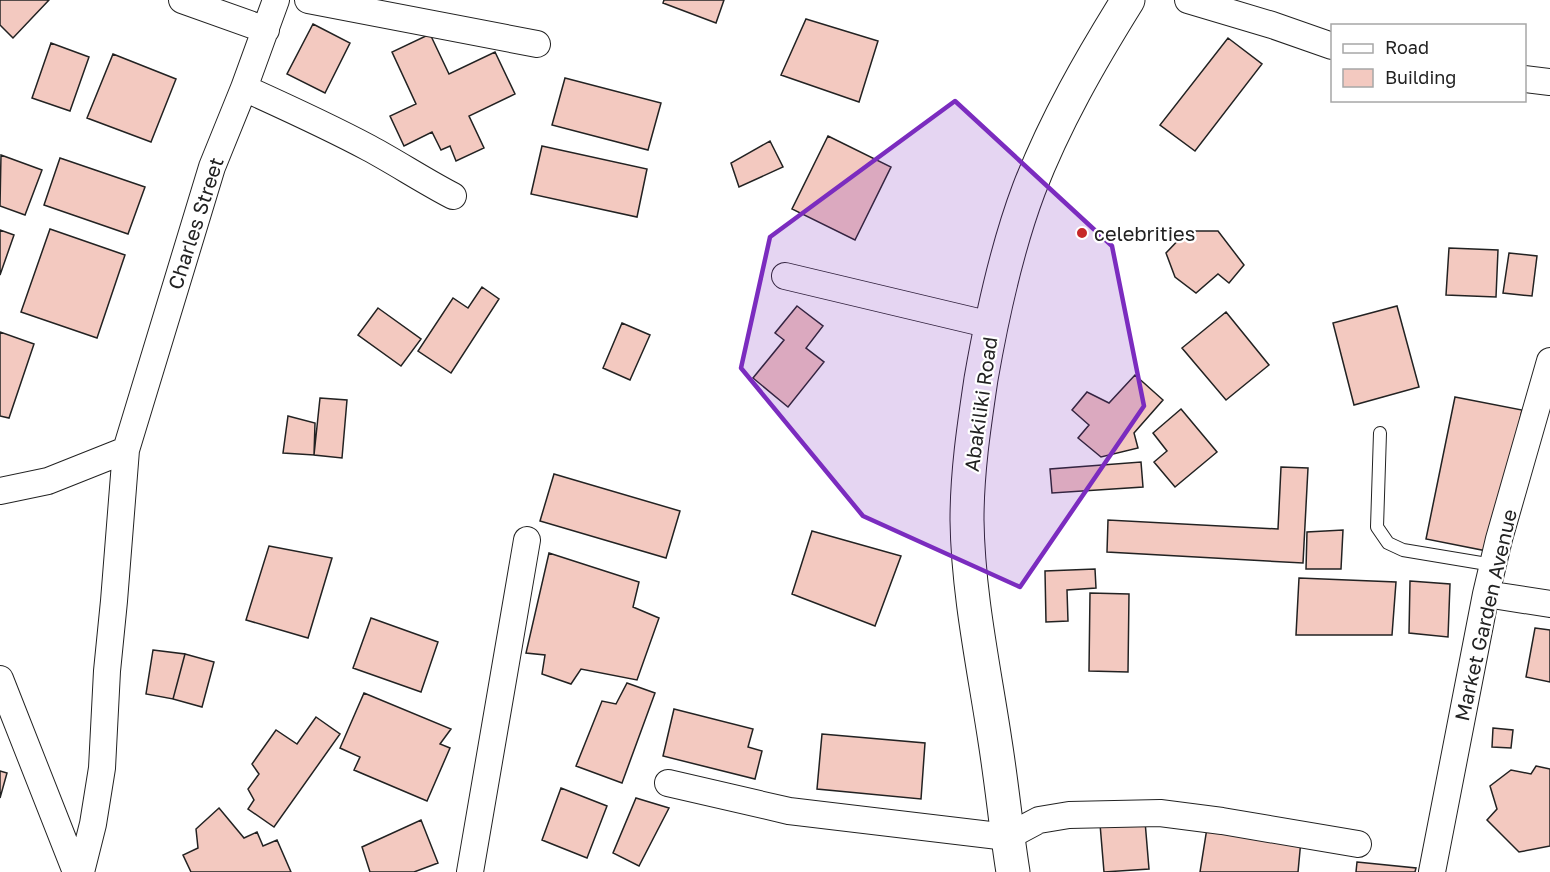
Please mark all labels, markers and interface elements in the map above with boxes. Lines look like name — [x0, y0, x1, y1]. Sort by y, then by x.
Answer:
legend — [1331, 24, 1526, 102]
text: Road — [1385, 36, 1429, 58]
text: Building — [1385, 66, 1456, 88]
street label: Charles Street — [162, 154, 228, 292]
place label: celebrities — [1094, 221, 1195, 245]
marker: celebrities — [1075, 226, 1089, 240]
street label: Abakiliki Road — [959, 335, 1001, 473]
street label: Market Garden Avenue — [1449, 507, 1521, 723]

